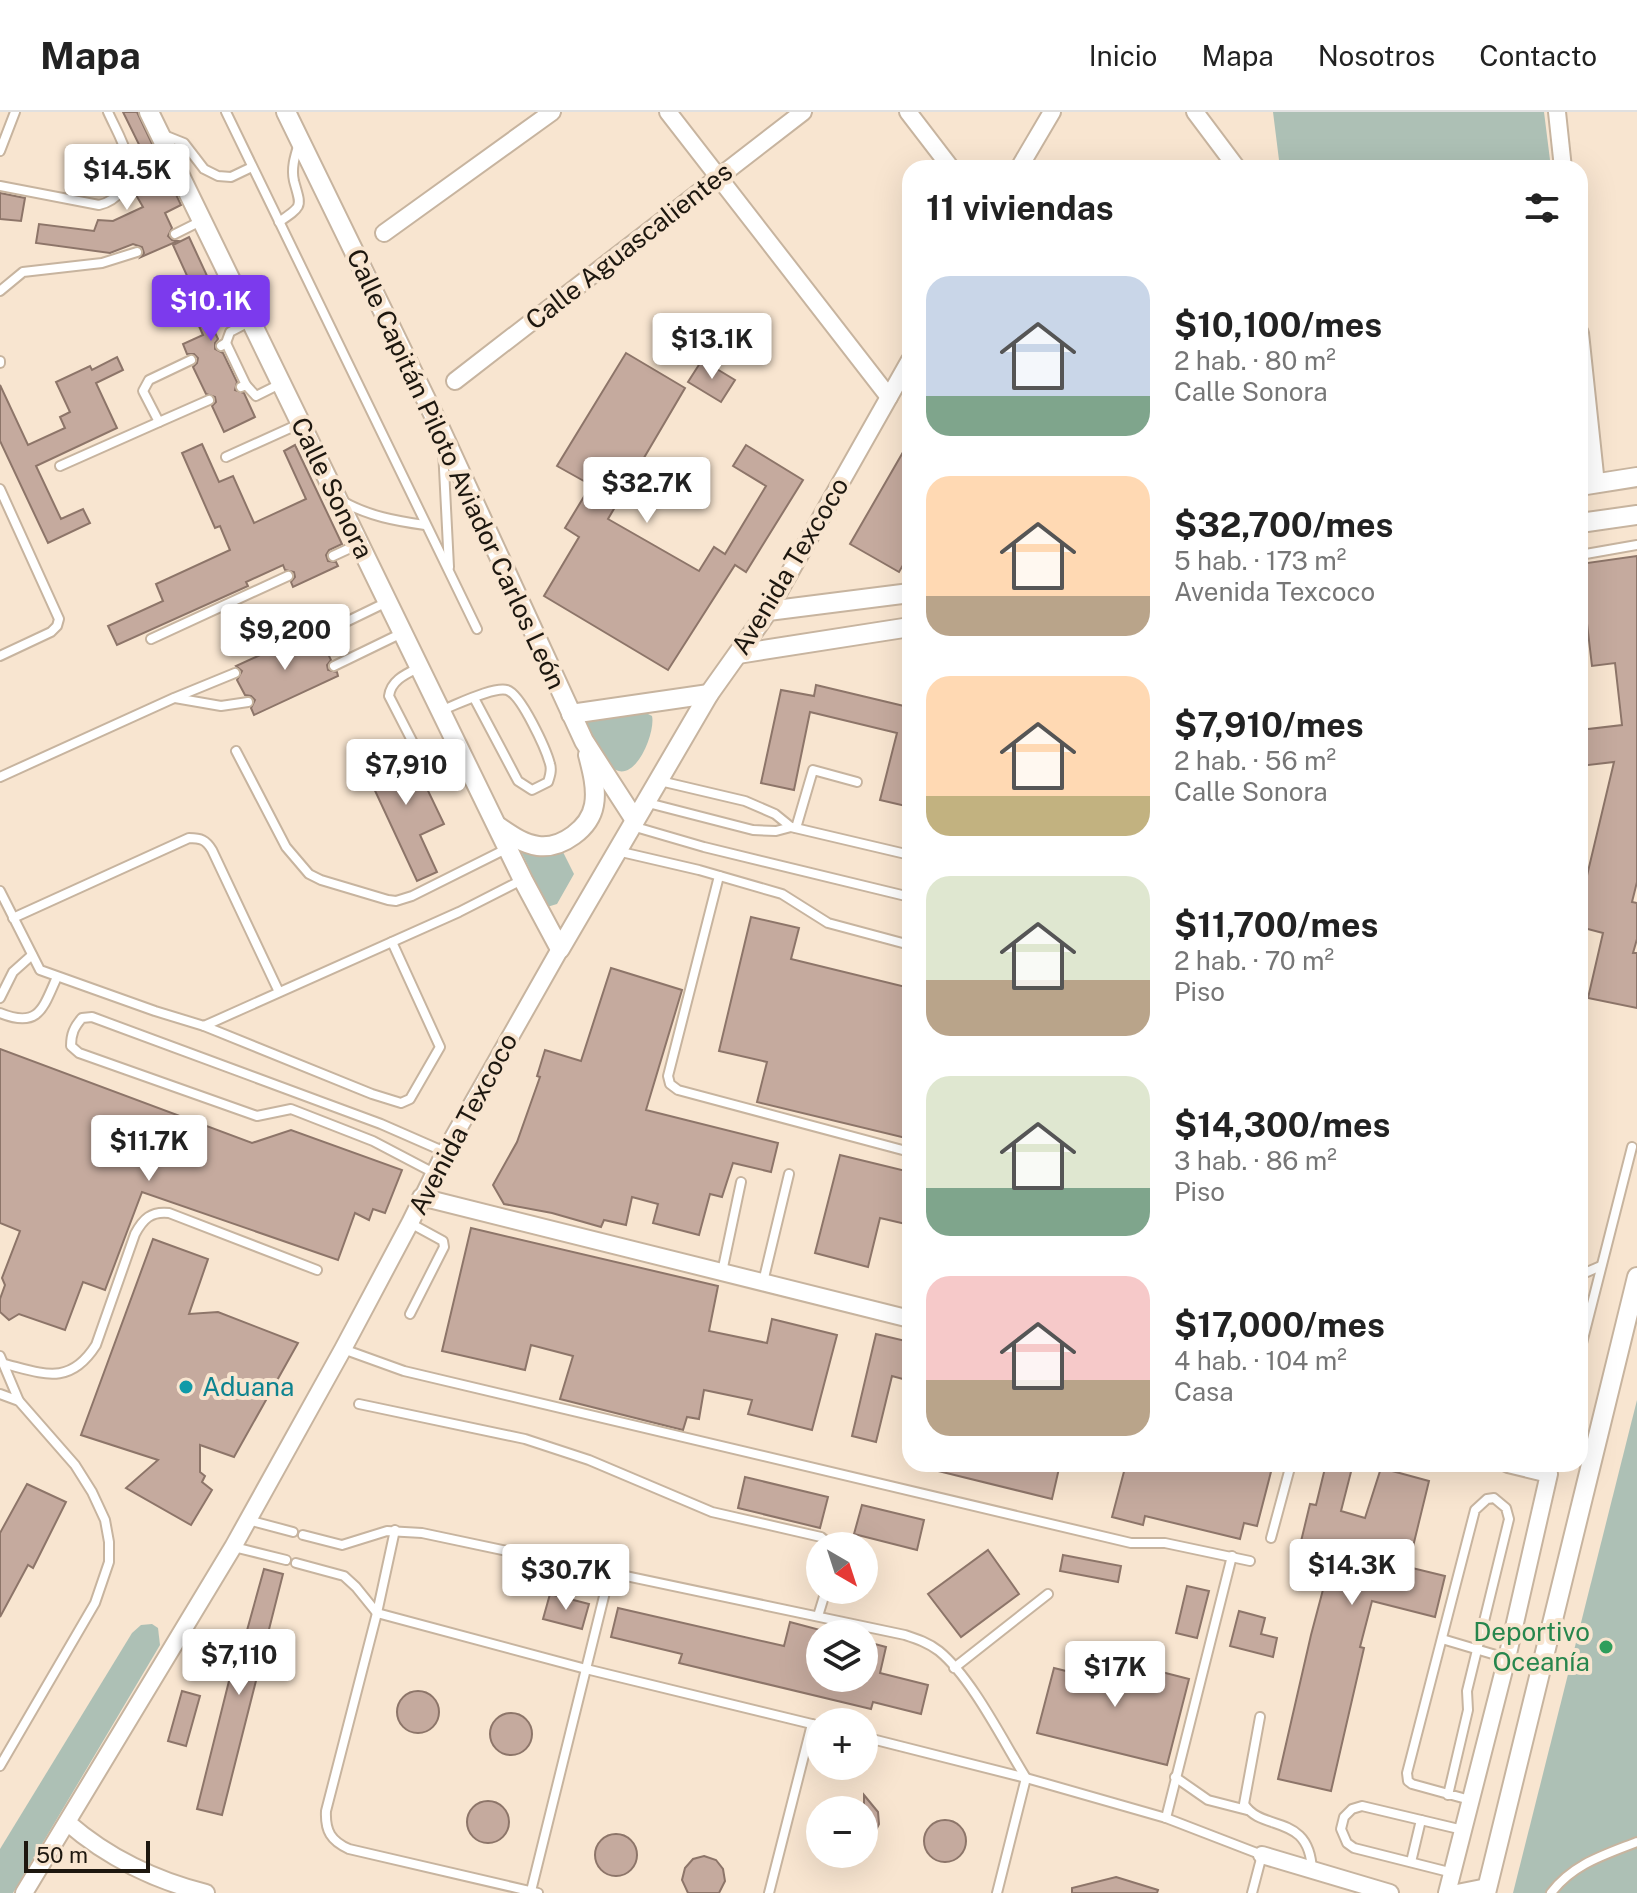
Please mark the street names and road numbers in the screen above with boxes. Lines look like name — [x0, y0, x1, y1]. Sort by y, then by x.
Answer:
street label: Calle Aguascalientes — [519, 155, 738, 336]
street label: Calle Capitán Piloto Aviador Carlos León — [340, 244, 572, 694]
street label: Calle Sonora — [285, 412, 380, 564]
street label: Avenida Texcoco — [724, 472, 855, 660]
street label: Avenida Texcoco — [402, 1028, 523, 1220]

